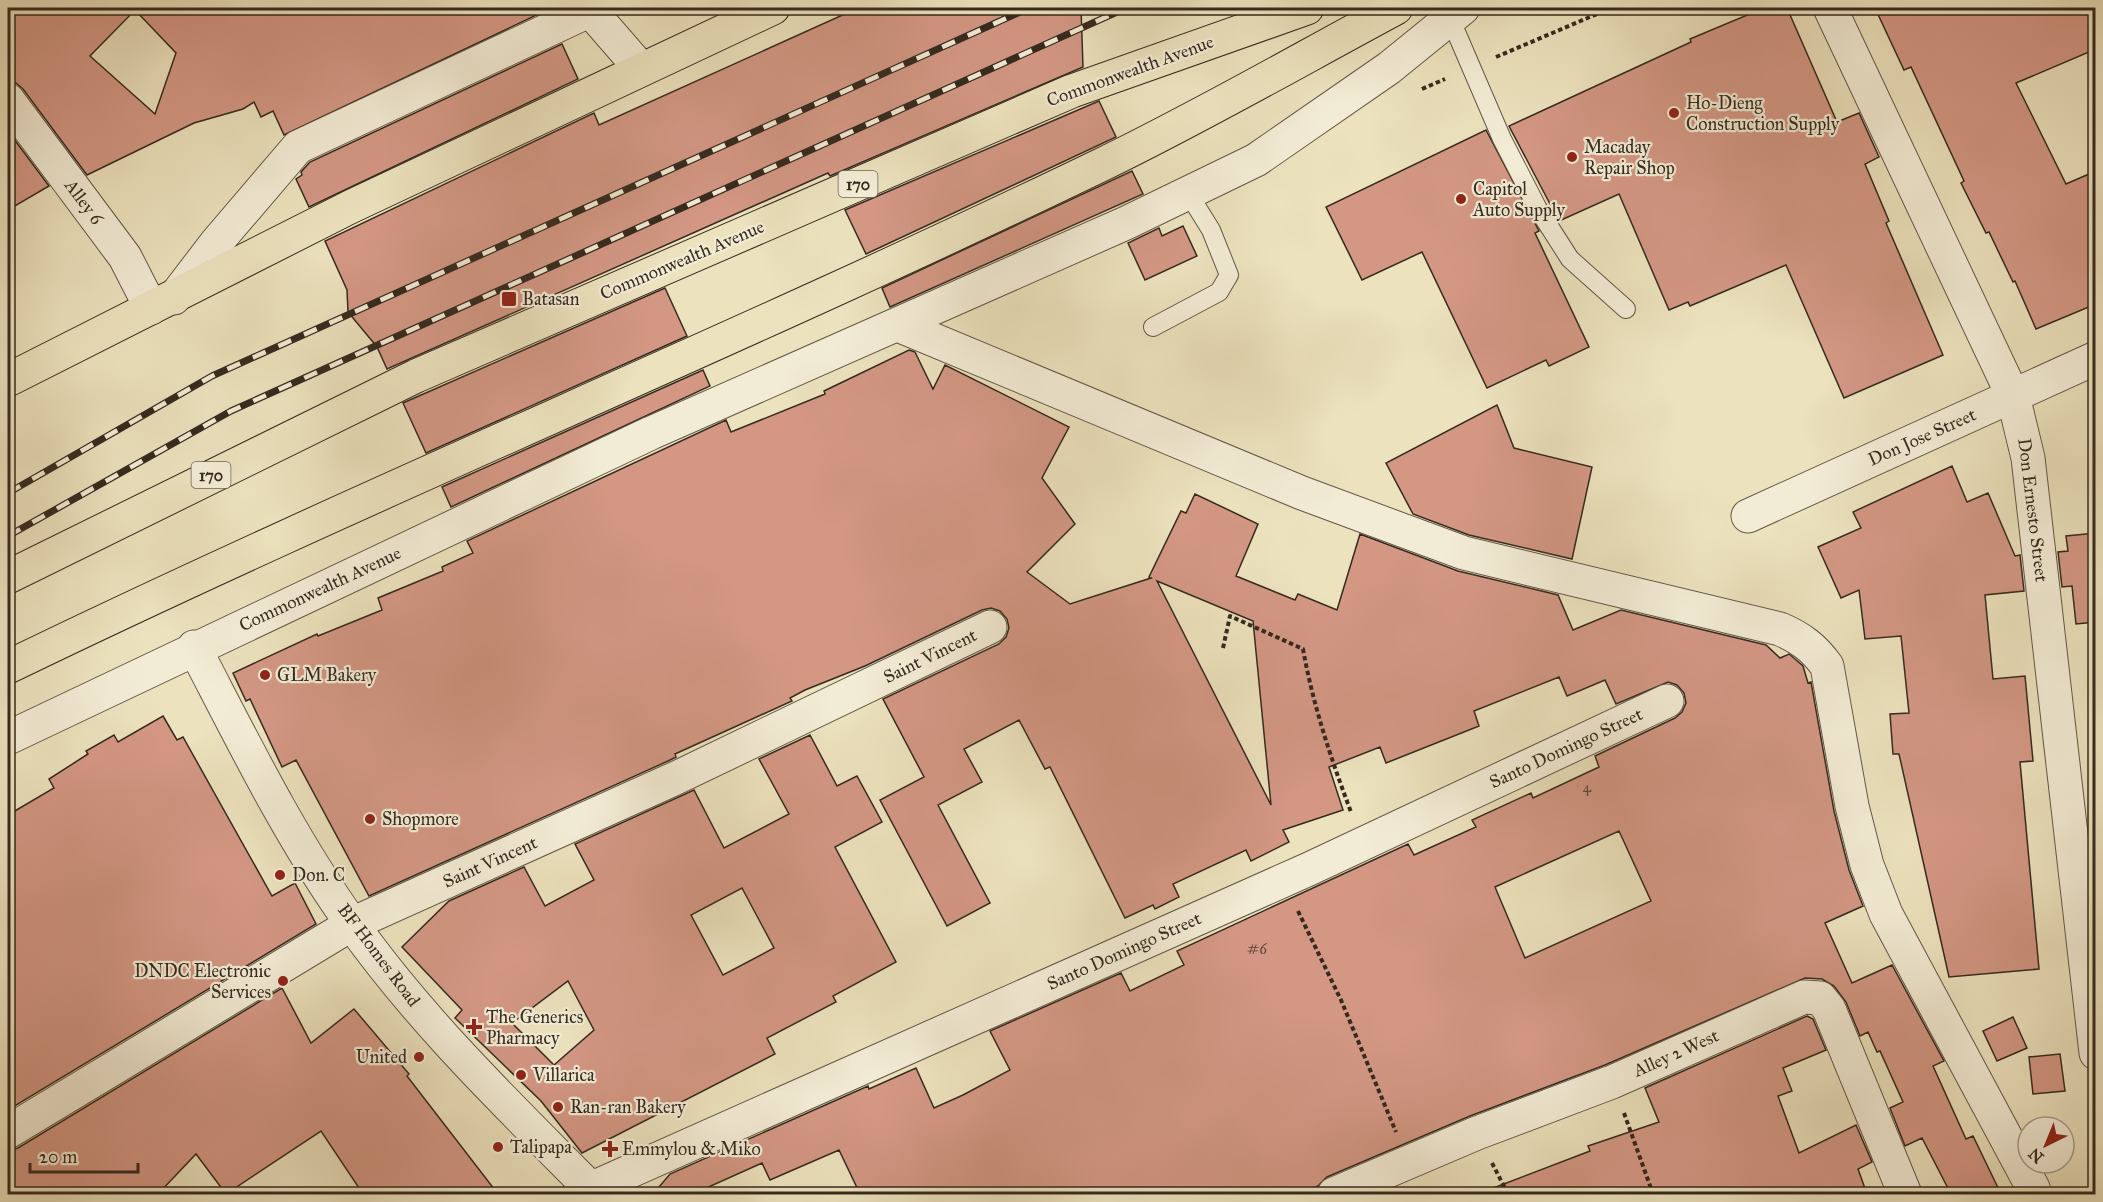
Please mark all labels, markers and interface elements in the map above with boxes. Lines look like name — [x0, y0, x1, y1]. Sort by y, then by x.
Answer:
street label: Commonwealth Avenue — [1043, 31, 1217, 111]
place label: Ho-Dieng Construction Supply — [1686, 92, 1840, 135]
marker: Ho-Dieng Construction Supply — [1667, 106, 1681, 120]
place label: Macaday Repair Shop — [1584, 136, 1675, 179]
marker: Macaday Repair Shop — [1565, 150, 1579, 164]
road number: 170 — [838, 171, 878, 197]
street label: Alley 6 — [59, 174, 109, 229]
place label: Capitol Auto Supply — [1472, 178, 1565, 221]
marker: Capitol Auto Supply — [1454, 192, 1468, 206]
street label: Commonwealth Avenue — [597, 215, 767, 305]
place label: Batasan — [522, 288, 580, 310]
marker: Batasan — [500, 290, 518, 308]
street label: Don Jose Street — [1865, 403, 1980, 472]
street label: Don Ernesto Street — [2013, 437, 2053, 584]
road number: 170 — [192, 462, 230, 488]
street label: Commonwealth Avenue — [236, 542, 404, 636]
street label: Saint Vincent — [880, 624, 981, 688]
place label: GLM Bakery — [277, 664, 377, 686]
marker: GLM Bakery — [258, 668, 272, 682]
street label: Santo Domingo Street — [1486, 703, 1647, 794]
house number: 4 — [1583, 778, 1592, 796]
place label: Shopmore — [382, 808, 459, 830]
marker: Shopmore — [363, 812, 377, 826]
street label: Saint Vincent — [439, 831, 541, 893]
place label: Don. C — [292, 864, 345, 886]
marker: Don. C — [273, 868, 287, 882]
street label: BF Homes Road — [333, 899, 425, 1011]
street label: Santo Domingo Street — [1043, 907, 1205, 996]
house number: #6 — [1247, 940, 1268, 958]
place label: DNDC Electronic Services — [134, 960, 271, 1003]
marker: DNDC Electronic Services — [276, 974, 290, 988]
place label: The Generics Pharmacy — [486, 1006, 583, 1049]
marker: The Generics Pharmacy — [467, 1020, 481, 1034]
street label: Alley 2 West — [1629, 1024, 1723, 1082]
place label: United — [356, 1046, 407, 1068]
marker: United — [412, 1050, 426, 1064]
place label: Villarica — [532, 1064, 595, 1086]
marker: Villarica — [514, 1068, 528, 1082]
place label: Ran-ran Bakery — [570, 1096, 686, 1118]
marker: Ran-ran Bakery — [551, 1100, 565, 1114]
north arrow — [2016, 1115, 2076, 1175]
scale bar — [30, 1136, 138, 1174]
place label: Talipapa — [510, 1136, 572, 1158]
place label: Emmylou & Miko — [622, 1138, 761, 1160]
marker: Talipapa — [491, 1140, 505, 1154]
marker: Emmylou & Miko — [603, 1142, 617, 1156]
text: N — [2024, 1144, 2048, 1167]
text: 20 m — [39, 1146, 77, 1168]

